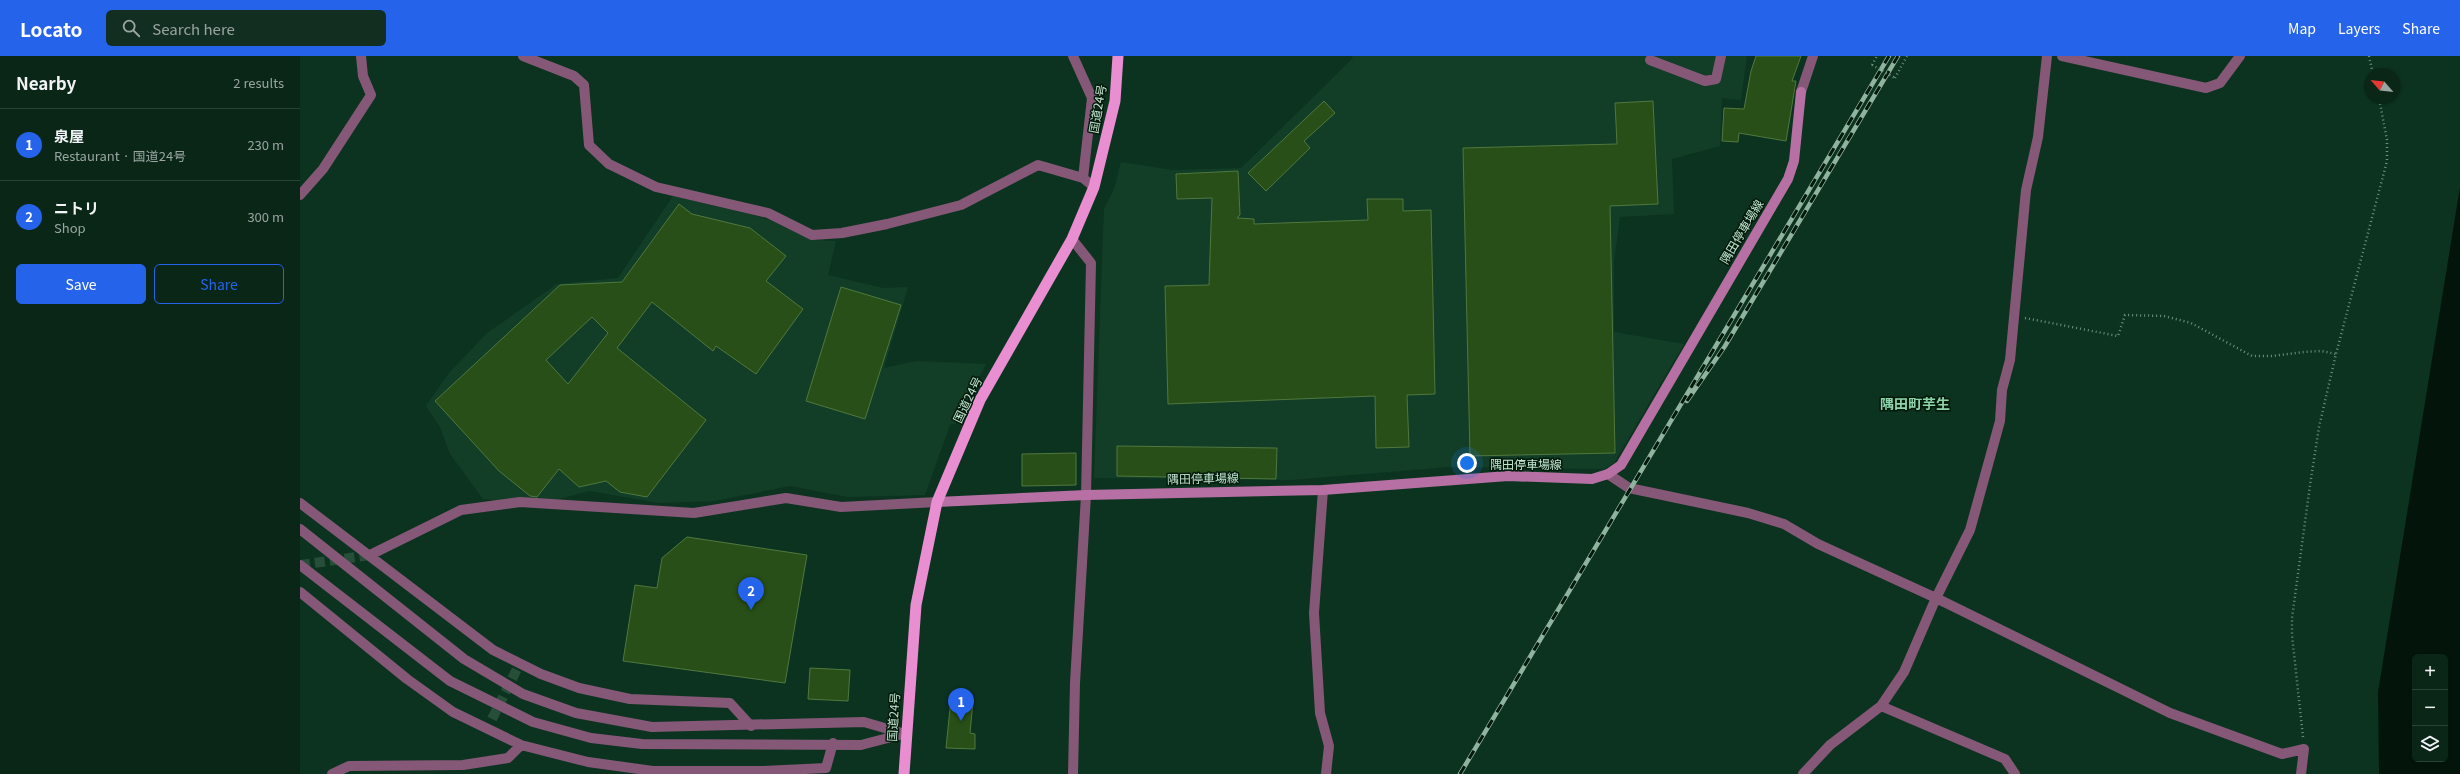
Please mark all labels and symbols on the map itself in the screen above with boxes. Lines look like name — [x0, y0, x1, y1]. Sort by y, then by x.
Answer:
north arrow — [2364, 68, 2400, 104]
street label: 国道24号 — [1084, 83, 1109, 135]
street label: 隅田停車場線 — [1715, 196, 1767, 266]
street label: 国道24号 — [948, 373, 985, 425]
district label: 隅田町芋生 — [1880, 393, 1950, 413]
your location — [1457, 453, 1477, 473]
street label: 隅田停車場線 — [1490, 455, 1562, 472]
street label: 隅田停車場線 — [1167, 468, 1239, 487]
pin: 2 — [738, 577, 764, 610]
pin: 1 — [948, 688, 974, 721]
street label: 国道24号 — [882, 692, 903, 742]

